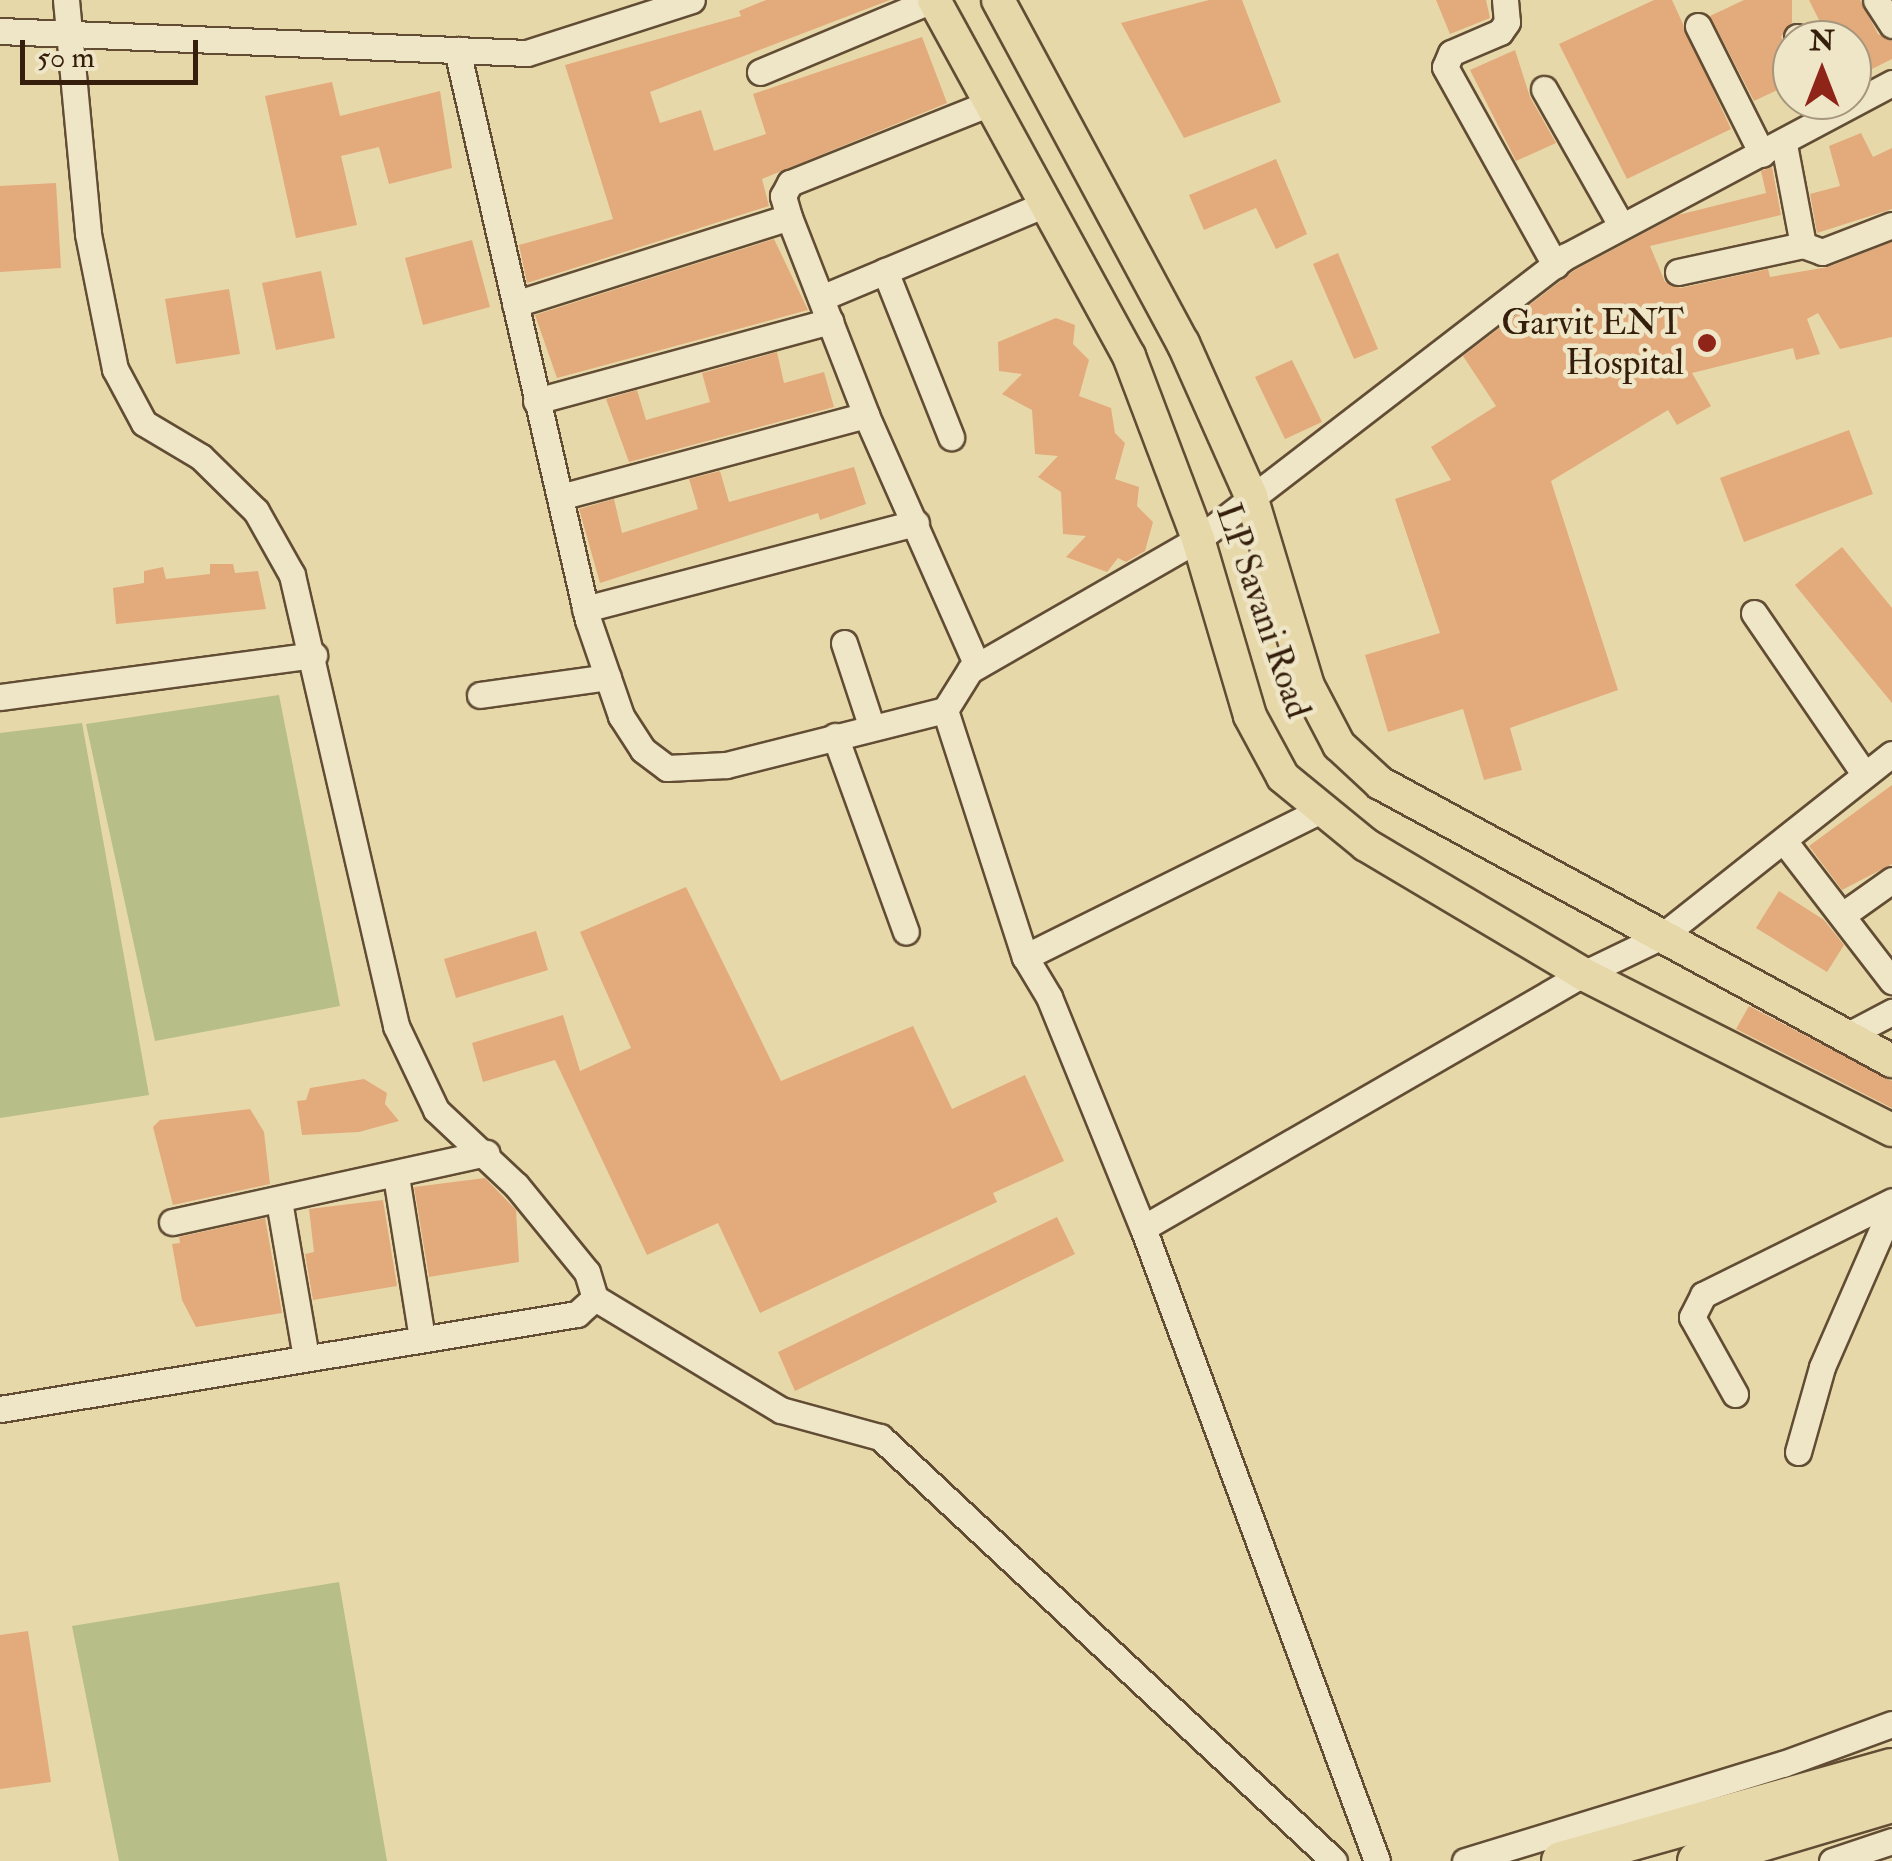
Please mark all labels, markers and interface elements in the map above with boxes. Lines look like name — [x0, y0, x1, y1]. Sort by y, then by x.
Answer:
scale bar — [25, 20, 202, 82]
north arrow — [1772, 20, 1872, 120]
text: N — [1809, 24, 1835, 59]
text: 50 m — [37, 39, 95, 76]
place label: Garvit ENT Hospital — [1501, 302, 1684, 384]
marker: Garvit ENT Hospital — [1694, 330, 1720, 356]
street label: LP Savani Road — [1207, 498, 1319, 724]

